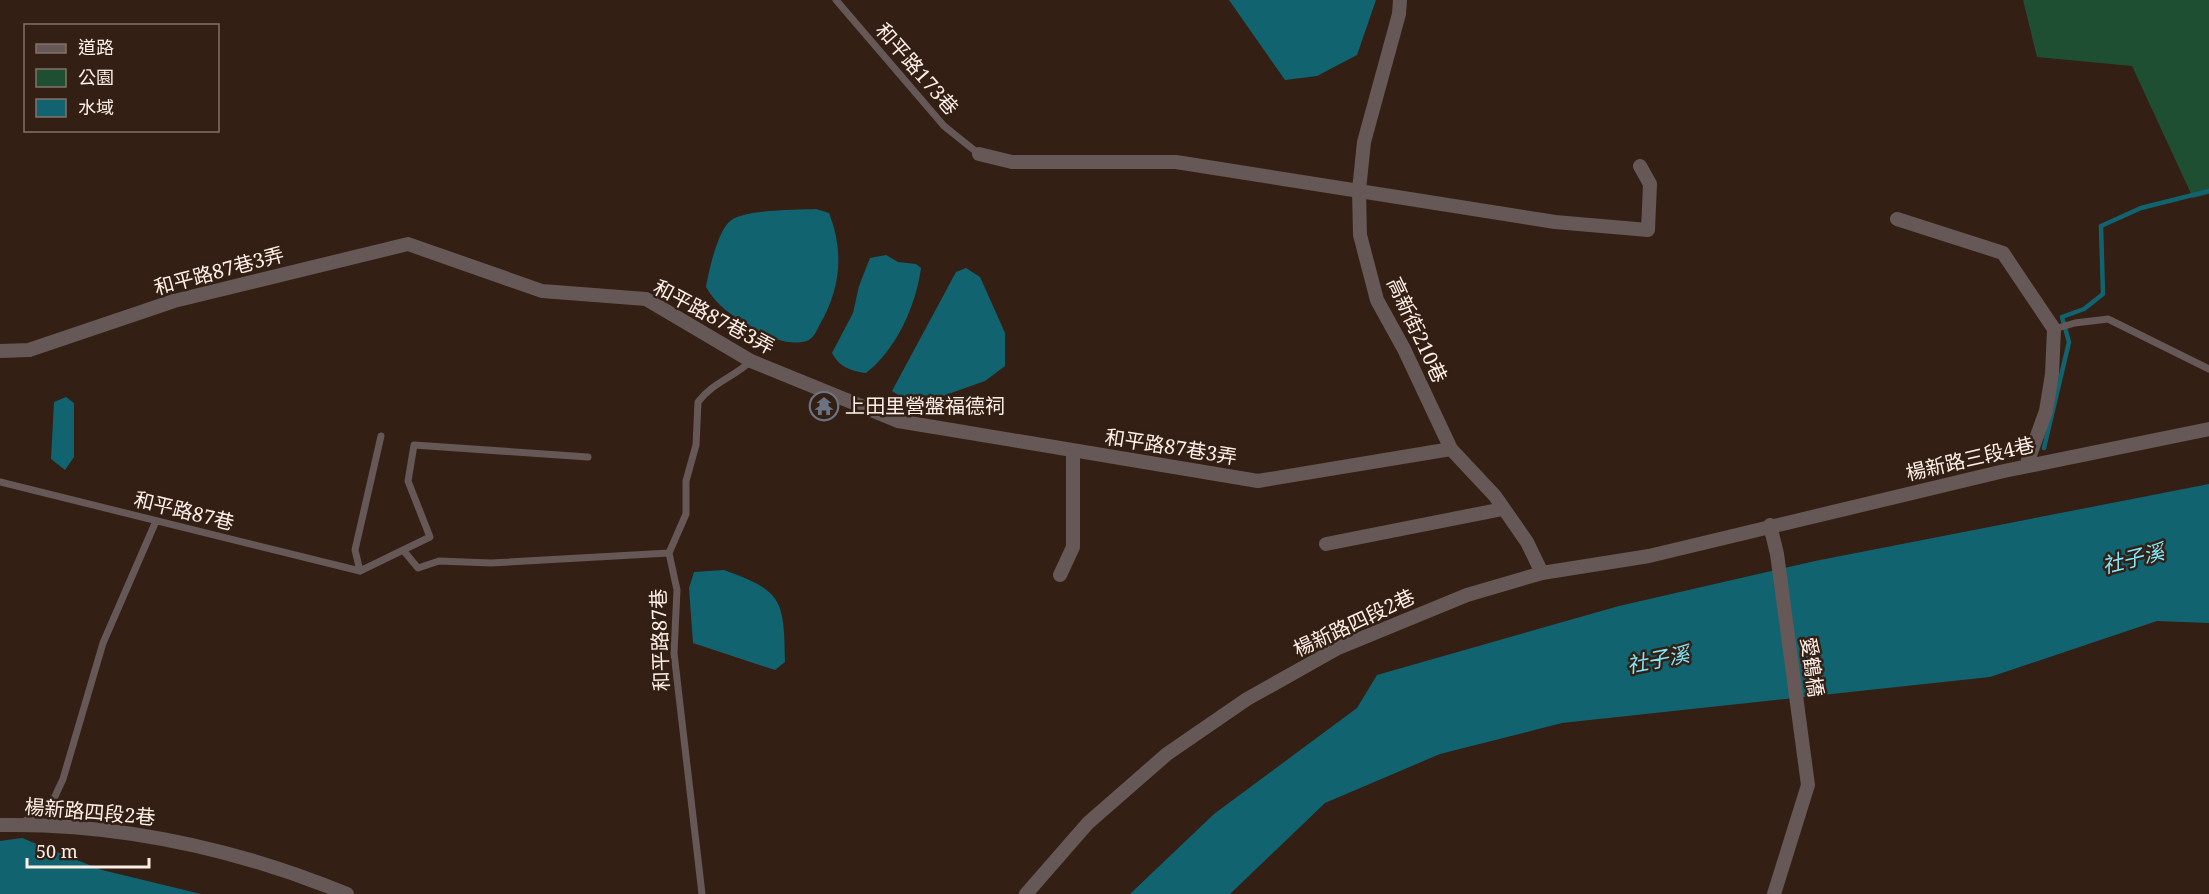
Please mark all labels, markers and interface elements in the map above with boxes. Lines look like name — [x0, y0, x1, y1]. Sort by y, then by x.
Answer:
street label: 和平路173巷 — [870, 17, 965, 120]
legend — [24, 24, 219, 132]
text: 道路 — [78, 35, 114, 59]
text: 公園 — [78, 65, 114, 89]
text: 水域 — [78, 95, 114, 119]
street label: 和平路87巷3弄 — [151, 240, 287, 301]
street label: 和平路87巷3弄 — [649, 273, 780, 360]
street label: 高新街210巷 — [1381, 273, 1454, 387]
temple icon: 上田里營盤福德祠 — [808, 390, 840, 422]
place label: 上田里營盤福德祠 — [845, 392, 1005, 419]
street label: 和平路87巷3弄 — [1103, 423, 1239, 470]
street label: 楊新路三段4巷 — [1903, 431, 2037, 486]
street label: 和平路87巷 — [131, 485, 237, 536]
water label: 社子溪 — [2099, 536, 2170, 579]
street label: 楊新路四段2巷 — [1289, 583, 1419, 663]
street label: 和平路87巷 — [644, 588, 675, 692]
street label: 愛鶴橋 — [1795, 635, 1830, 699]
water label: 社子溪 — [1624, 639, 1694, 679]
street label: 楊新路四段2巷 — [24, 792, 157, 831]
scale bar — [27, 831, 148, 869]
text: 50 m — [36, 839, 78, 863]

